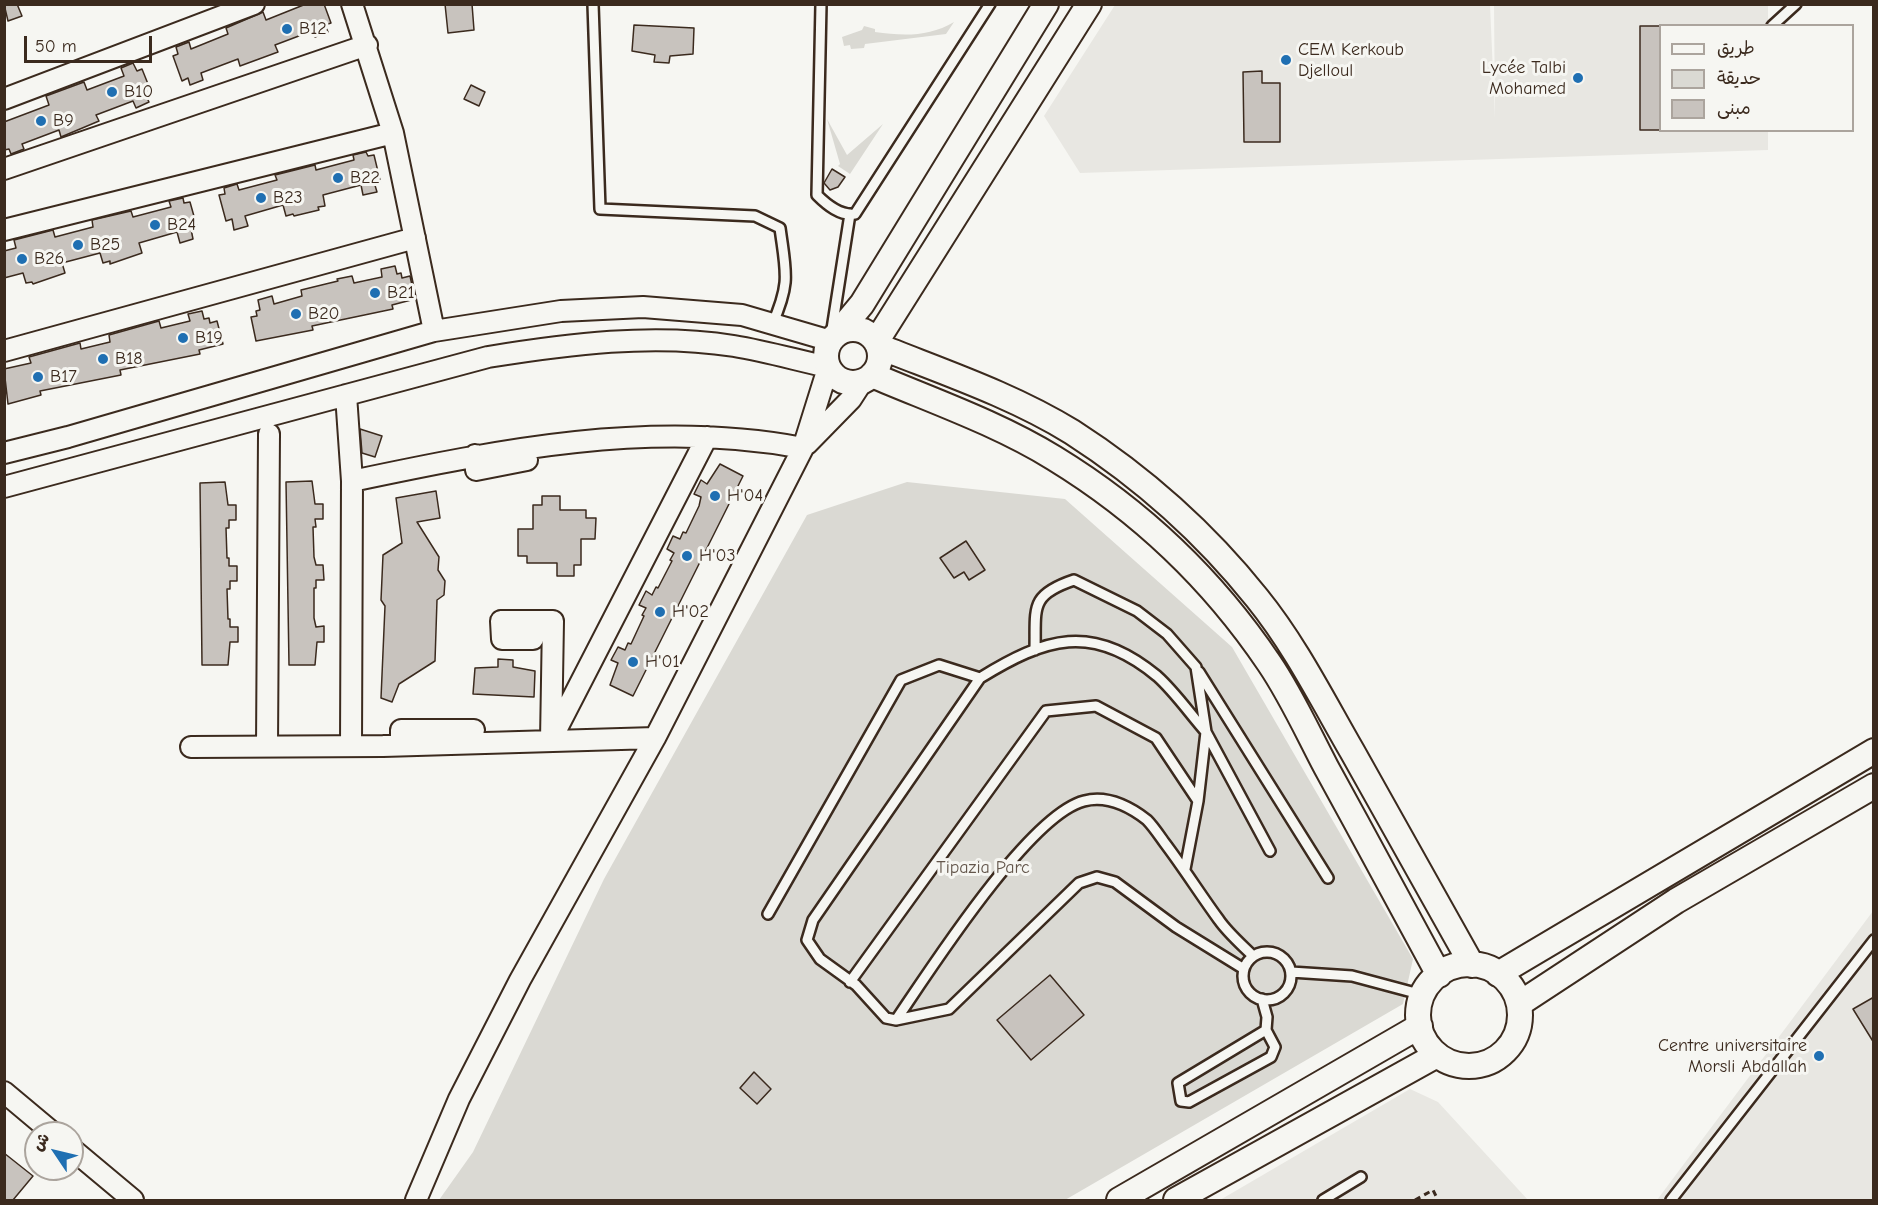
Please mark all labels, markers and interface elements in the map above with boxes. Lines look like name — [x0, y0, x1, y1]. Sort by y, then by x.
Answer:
place label: B12 — [299, 18, 327, 40]
marker: B12 — [280, 22, 294, 36]
scale bar — [27, 24, 154, 62]
legend — [1659, 24, 1854, 132]
text: 50 m — [35, 36, 77, 57]
text: طريق — [1717, 38, 1755, 59]
place label: CEM Kerkoub Djelloul — [1298, 39, 1404, 82]
marker: CEM Kerkoub Djelloul — [1279, 53, 1293, 67]
place label: Lycée Talbi Mohamed — [1482, 57, 1566, 100]
text: حديقة — [1717, 68, 1761, 89]
marker: Lycée Talbi Mohamed — [1571, 71, 1585, 85]
place label: B10 — [124, 81, 153, 103]
marker: B10 — [105, 85, 119, 99]
text: مبنى — [1717, 98, 1751, 119]
place label: B9 — [53, 110, 74, 132]
marker: B9 — [34, 114, 48, 128]
place label: B22 — [350, 167, 380, 189]
marker: B22 — [331, 171, 345, 185]
place label: B23 — [273, 187, 303, 209]
marker: B23 — [254, 191, 268, 205]
place label: B24 — [167, 214, 196, 236]
marker: B24 — [148, 218, 162, 232]
place label: B25 — [90, 234, 120, 256]
marker: B25 — [71, 238, 85, 252]
place label: B26 — [34, 248, 64, 270]
marker: B26 — [15, 252, 29, 266]
place label: B21 — [387, 282, 415, 304]
marker: B21 — [368, 286, 382, 300]
place label: B20 — [308, 303, 340, 325]
marker: B20 — [289, 307, 303, 321]
place label: B19 — [195, 327, 223, 349]
marker: B19 — [176, 331, 190, 345]
place label: B18 — [115, 348, 143, 370]
marker: B18 — [96, 352, 110, 366]
place label: B17 — [50, 366, 77, 388]
marker: B17 — [31, 370, 45, 384]
place label: H'04 — [727, 485, 763, 507]
marker: H'04 — [708, 489, 722, 503]
place label: H'03 — [699, 545, 736, 567]
marker: H'03 — [680, 549, 694, 563]
place label: H'02 — [672, 601, 709, 623]
marker: H'02 — [653, 605, 667, 619]
place label: H'01 — [645, 651, 680, 673]
marker: H'01 — [626, 655, 640, 669]
park label: Tipazia Parc — [936, 857, 1030, 879]
place label: Centre universitaire Morsli Abdallah — [1658, 1035, 1807, 1078]
marker: Centre universitaire Morsli Abdallah — [1812, 1049, 1826, 1063]
north arrow — [24, 1121, 84, 1181]
text: ش — [28, 1129, 53, 1154]

